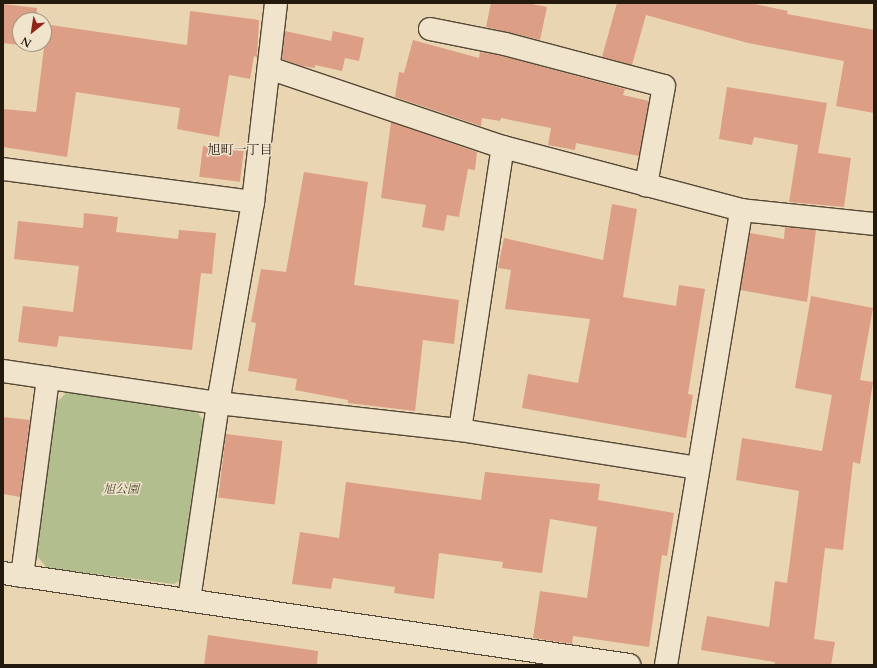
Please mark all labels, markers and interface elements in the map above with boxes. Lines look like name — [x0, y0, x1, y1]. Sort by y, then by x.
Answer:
north arrow — [12, 12, 52, 52]
text: N — [18, 33, 34, 51]
district label: 旭町一丁目 — [208, 142, 272, 158]
park label: 旭公園 — [103, 483, 139, 497]

